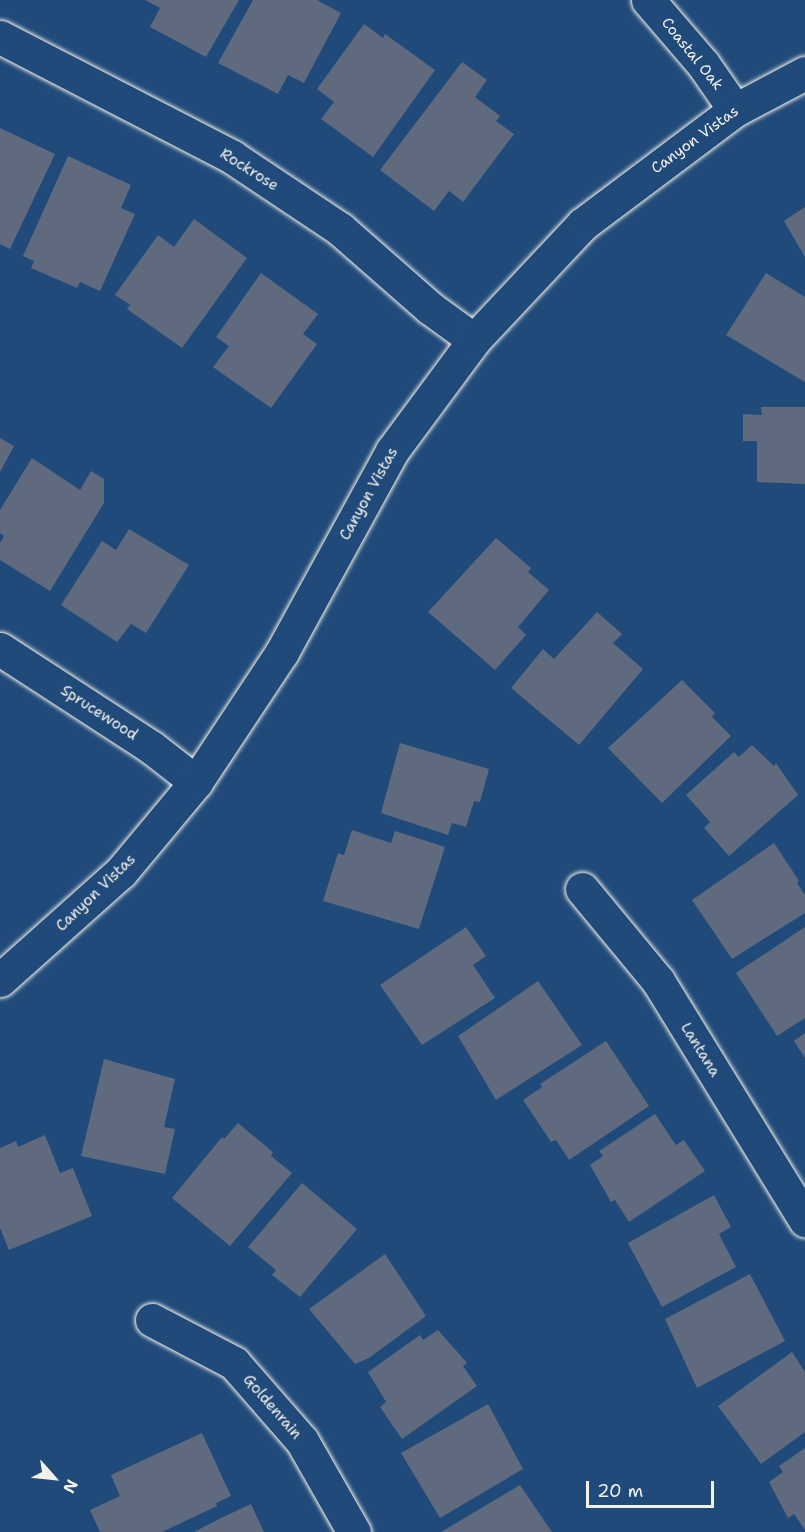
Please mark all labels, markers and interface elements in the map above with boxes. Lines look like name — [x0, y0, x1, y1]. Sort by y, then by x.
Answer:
street label: Coastal Oak — [657, 14, 727, 94]
street label: Canyon Vistas — [648, 102, 742, 178]
street label: Rockrose — [216, 145, 282, 195]
street label: Canyon Vistas — [336, 444, 402, 544]
street label: Sprucewood — [57, 682, 141, 744]
street label: Canyon Vistas — [53, 851, 139, 935]
street label: Lantana — [676, 1020, 724, 1080]
street label: Goldenrain — [239, 1371, 305, 1443]
north arrow — [24, 1448, 84, 1508]
scale bar — [589, 1469, 716, 1507]
text: N — [58, 1476, 83, 1497]
text: 20 m — [597, 1479, 643, 1503]

